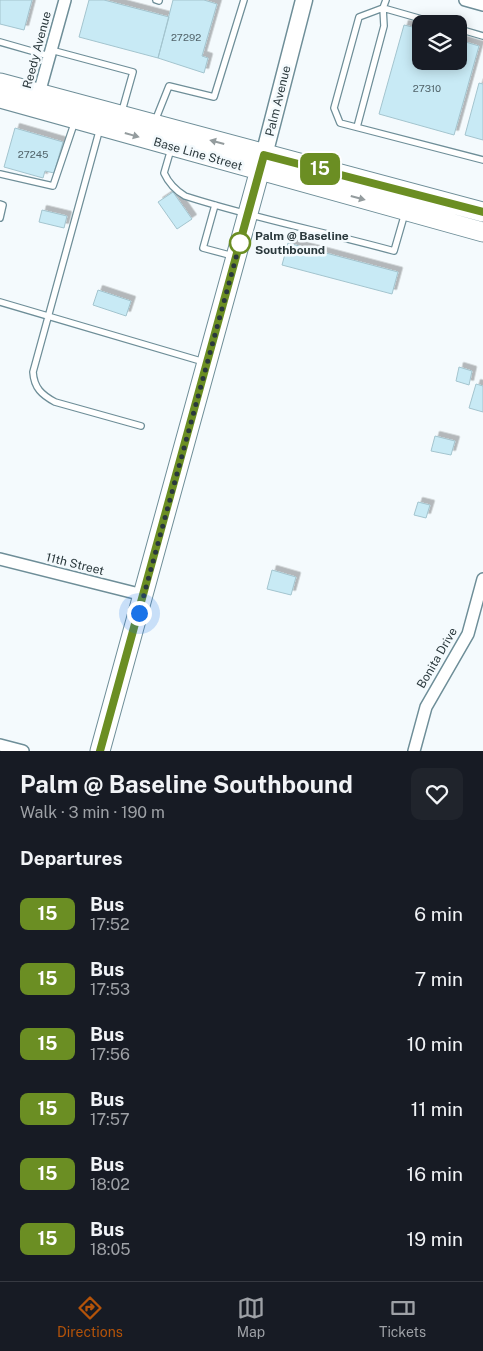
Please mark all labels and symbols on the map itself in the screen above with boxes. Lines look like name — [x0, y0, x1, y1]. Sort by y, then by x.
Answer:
street label: Reedy Avenue — [20, 10, 54, 90]
house number: 27292 — [171, 31, 201, 43]
street label: Palm Avenue — [262, 64, 294, 138]
house number: 27310 — [413, 82, 441, 94]
one-way arrow — [125, 131, 140, 139]
street label: Base Line Street — [152, 135, 244, 173]
one-way arrow — [210, 138, 225, 146]
house number: 27245 — [18, 148, 48, 160]
line badge: 15 — [298, 153, 342, 185]
one-way arrow — [350, 194, 365, 202]
place label: Palm @ Baseline Southbound — [255, 229, 349, 257]
marker: Palm @ Baseline Southbound — [229, 232, 251, 254]
street label: 11th Street — [45, 550, 106, 578]
your location — [127, 601, 152, 626]
street label: Bonita Drive — [414, 625, 460, 691]

